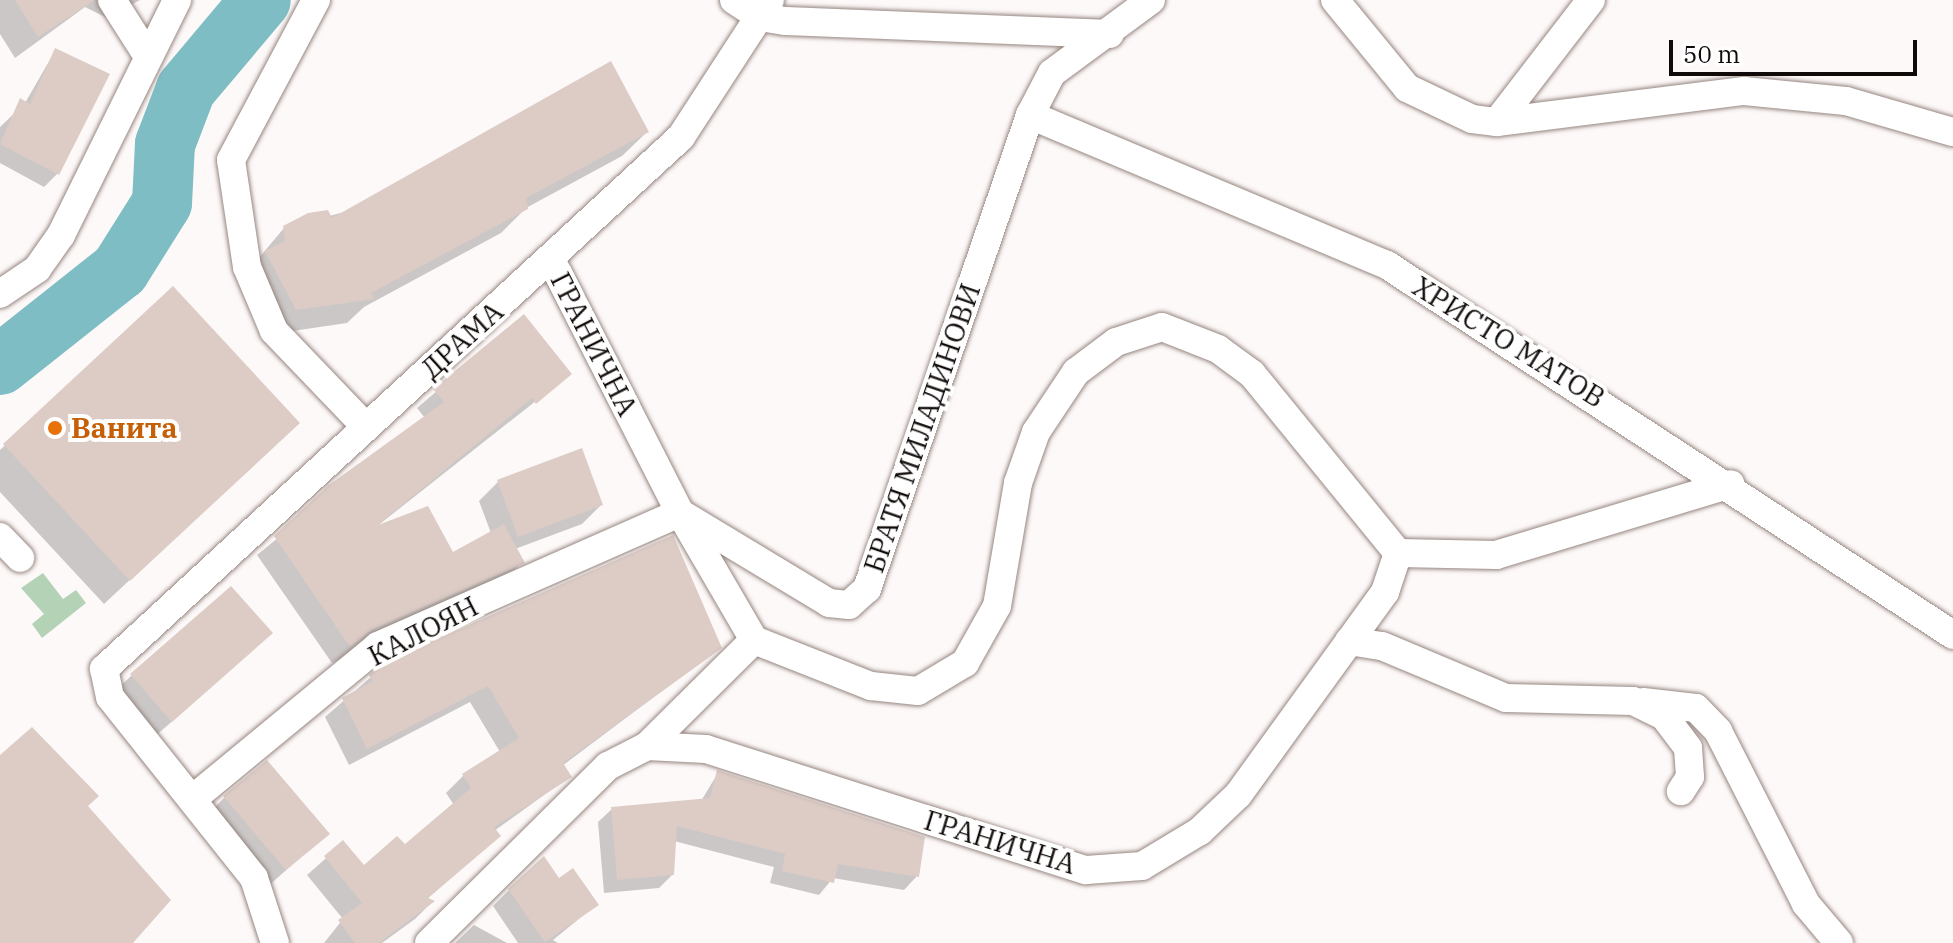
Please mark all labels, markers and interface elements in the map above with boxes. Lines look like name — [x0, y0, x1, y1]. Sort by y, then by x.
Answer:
scale bar — [1673, 24, 1921, 74]
text: 50 m — [1683, 38, 1740, 70]
street label: ГРАНИЧНА — [543, 267, 645, 421]
street label: ХРИСТО МАТОВ — [1407, 269, 1611, 415]
street label: БРАТЯ МИЛАДИНОВИ — [857, 279, 987, 577]
street label: ДРАМА — [414, 295, 510, 385]
place label: Ванита — [71, 411, 178, 445]
marker: Ванита — [46, 419, 64, 437]
street label: КАЛОЯН — [362, 589, 484, 673]
street label: ГРАНИЧНА — [920, 803, 1080, 881]

